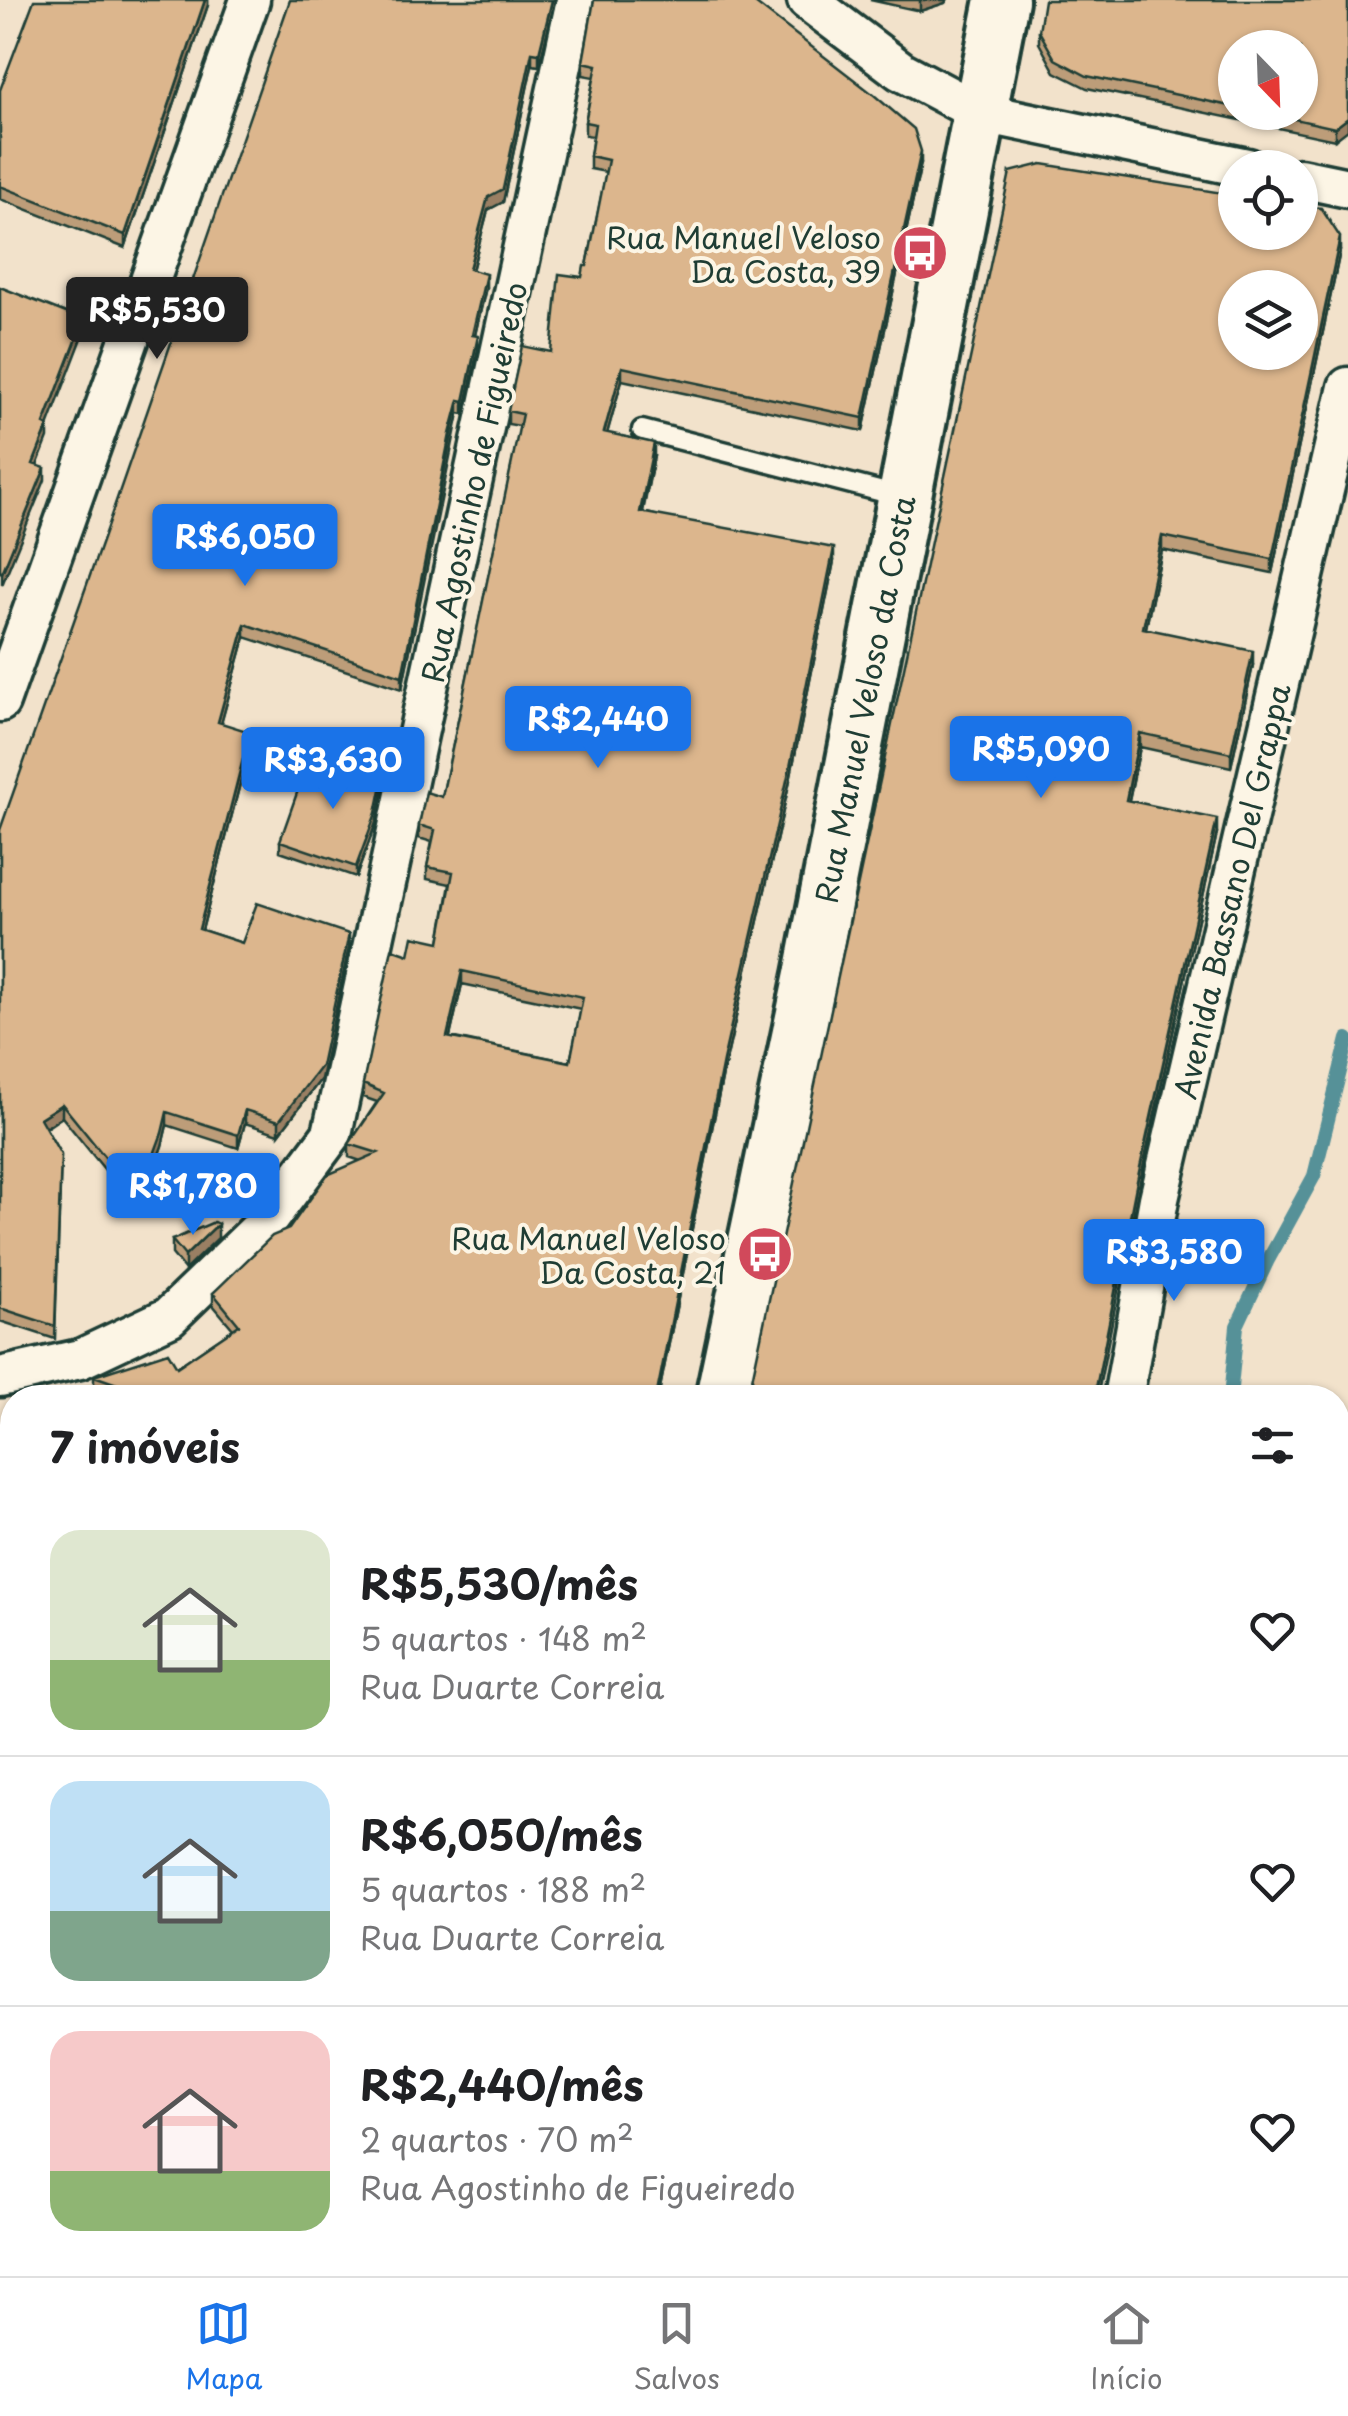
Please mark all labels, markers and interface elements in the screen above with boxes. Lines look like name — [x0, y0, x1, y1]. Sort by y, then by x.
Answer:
north arrow — [1218, 30, 1318, 130]
map controls — [1218, 30, 1318, 370]
button: locate — [1218, 150, 1318, 250]
place label: Rua Manuel Veloso Da Costa, 39 — [606, 214, 881, 293]
bus stop icon: Rua Manuel Veloso Da Costa, 39 — [890, 223, 950, 283]
button: layers — [1218, 270, 1318, 370]
pin: R$5,530 — [65, 277, 249, 362]
street label: Rua Agostinho de Figueiredo — [409, 278, 537, 686]
text: R$5,530 — [88, 285, 226, 333]
street label: Rua Manuel Veloso da Costa — [802, 491, 926, 907]
pin: R$6,050 — [153, 504, 337, 589]
text: R$6,050 — [174, 512, 316, 560]
street label: Avenida Bassano Del Grappa — [1161, 678, 1301, 1103]
pin: R$2,440 — [506, 686, 690, 771]
text: R$2,440 — [527, 694, 669, 742]
pin: R$5,090 — [949, 716, 1133, 801]
text: R$5,090 — [972, 724, 1110, 772]
pin: R$3,630 — [241, 727, 425, 812]
text: R$3,630 — [263, 735, 403, 783]
pin: R$1,780 — [101, 1153, 285, 1238]
text: R$1,780 — [129, 1161, 257, 1209]
place label: Rua Manuel Veloso Da Costa, 21 — [451, 1215, 726, 1294]
pin: R$3,580 — [1082, 1219, 1266, 1304]
bus stop icon: Rua Manuel Veloso Da Costa, 21 — [735, 1224, 795, 1284]
text: R$3,580 — [1105, 1227, 1243, 1275]
text: 7 imóveis — [50, 1414, 240, 1477]
icon: filters — [1245, 1418, 1300, 1473]
text: R$5,530/mês — [360, 1551, 638, 1614]
icon: home — [130, 1570, 250, 1690]
icon: heart — [1245, 1603, 1300, 1658]
text: 5 quartos · 148 m² — [360, 1614, 647, 1662]
text: Rua Duarte Correia — [360, 1662, 664, 1710]
text: R$6,050/mês — [360, 1802, 643, 1865]
icon: home — [130, 1821, 250, 1941]
icon: heart — [1245, 1854, 1300, 1909]
text: 5 quartos · 188 m² — [360, 1865, 646, 1913]
text: Rua Duarte Correia — [360, 1913, 664, 1961]
text: R$2,440/mês — [360, 2052, 644, 2115]
icon: home — [130, 2071, 250, 2191]
icon: heart — [1245, 2104, 1300, 2159]
text: 2 quartos · 70 m² — [360, 2115, 634, 2163]
text: Rua Agostinho de Figueiredo — [360, 2163, 796, 2211]
tab: Mapa — [185, 2296, 262, 2399]
tab: Salvos — [633, 2296, 720, 2399]
tab: Início — [1091, 2296, 1163, 2399]

